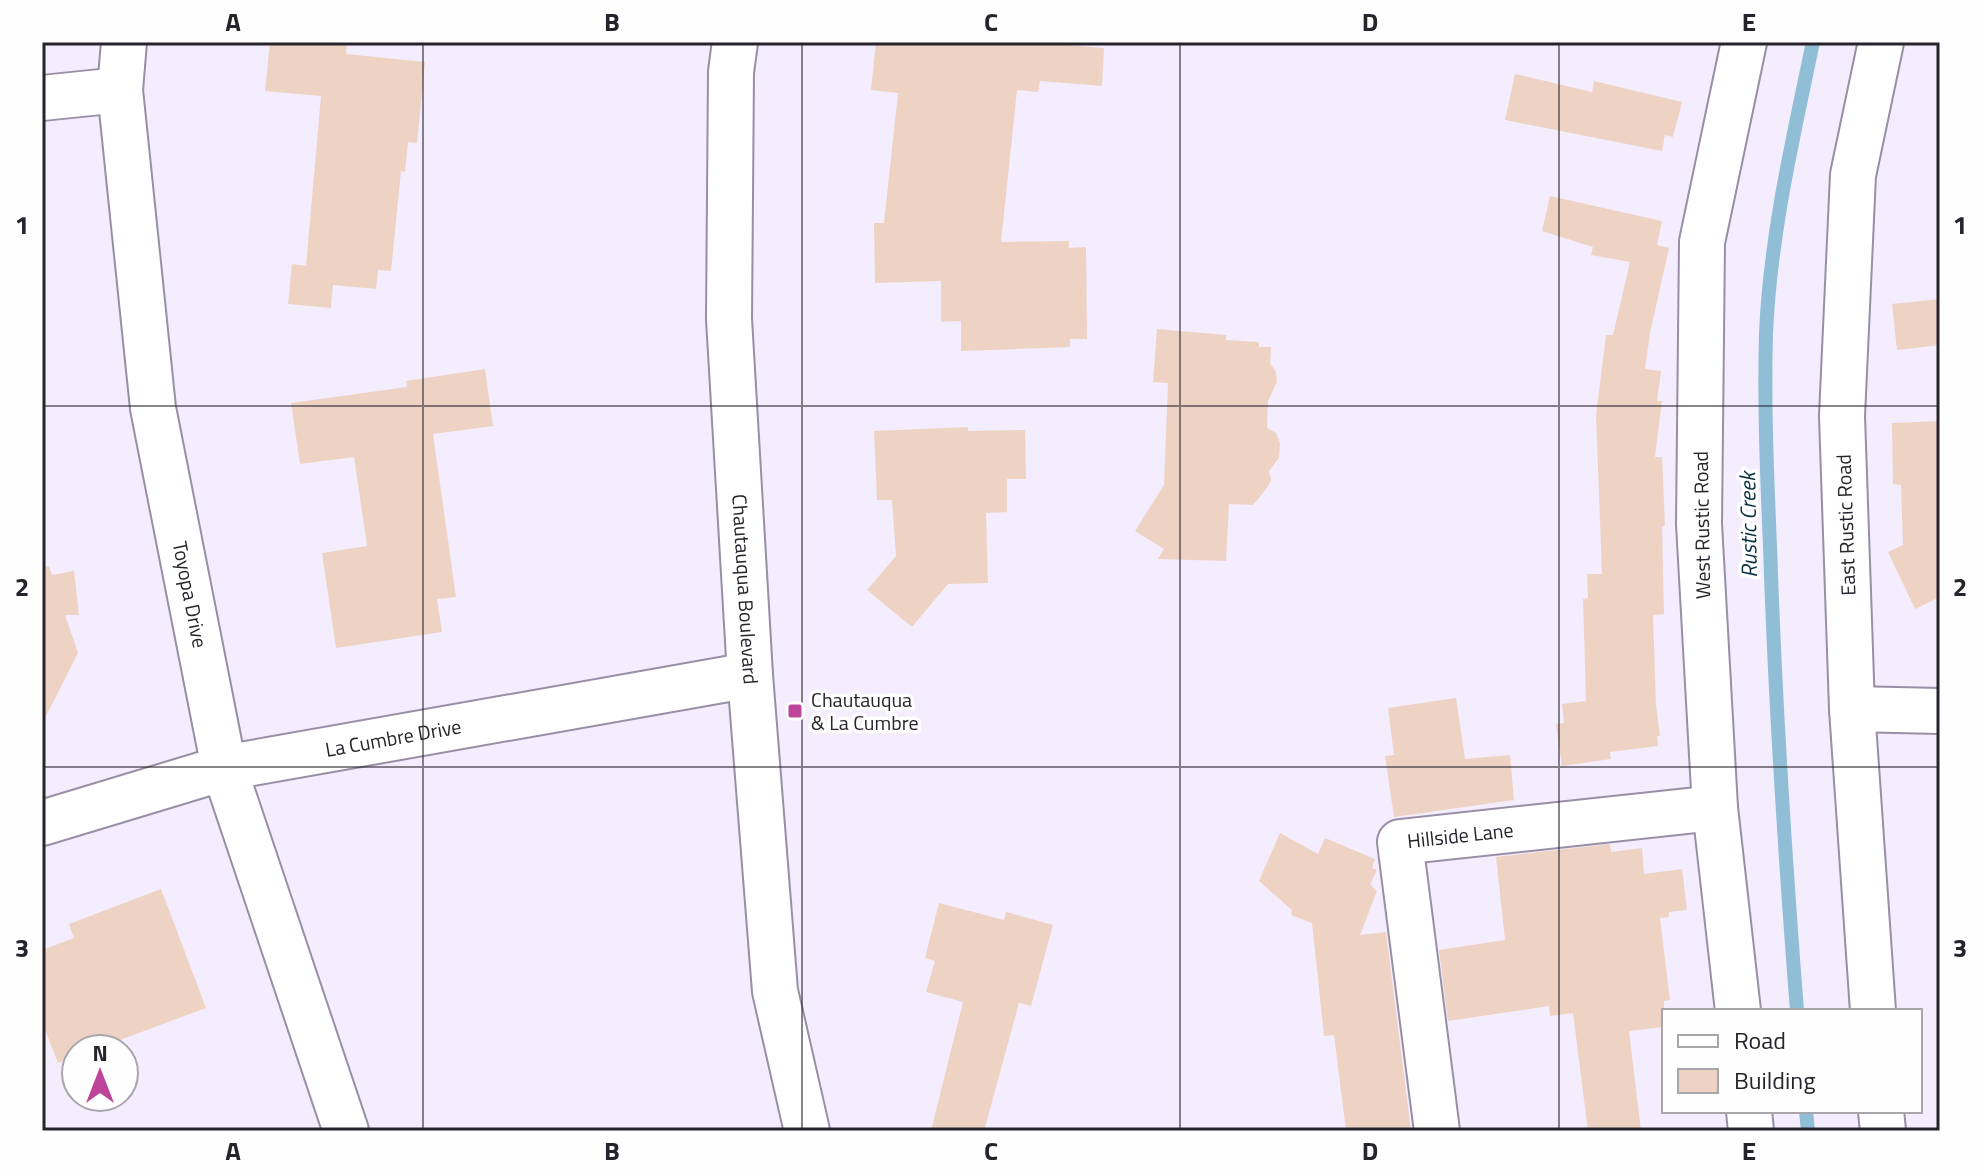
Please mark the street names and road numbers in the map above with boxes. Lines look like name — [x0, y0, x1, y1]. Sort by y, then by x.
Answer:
street label: West Rustic Road — [1685, 451, 1718, 599]
street label: East Rustic Road — [1828, 454, 1863, 596]
street label: Chautauqua Boulevard — [724, 493, 767, 685]
street label: Toyopa Drive — [165, 539, 216, 650]
street label: La Cumbre Drive — [323, 710, 464, 765]
street label: Hillside Lane — [1406, 814, 1515, 856]

